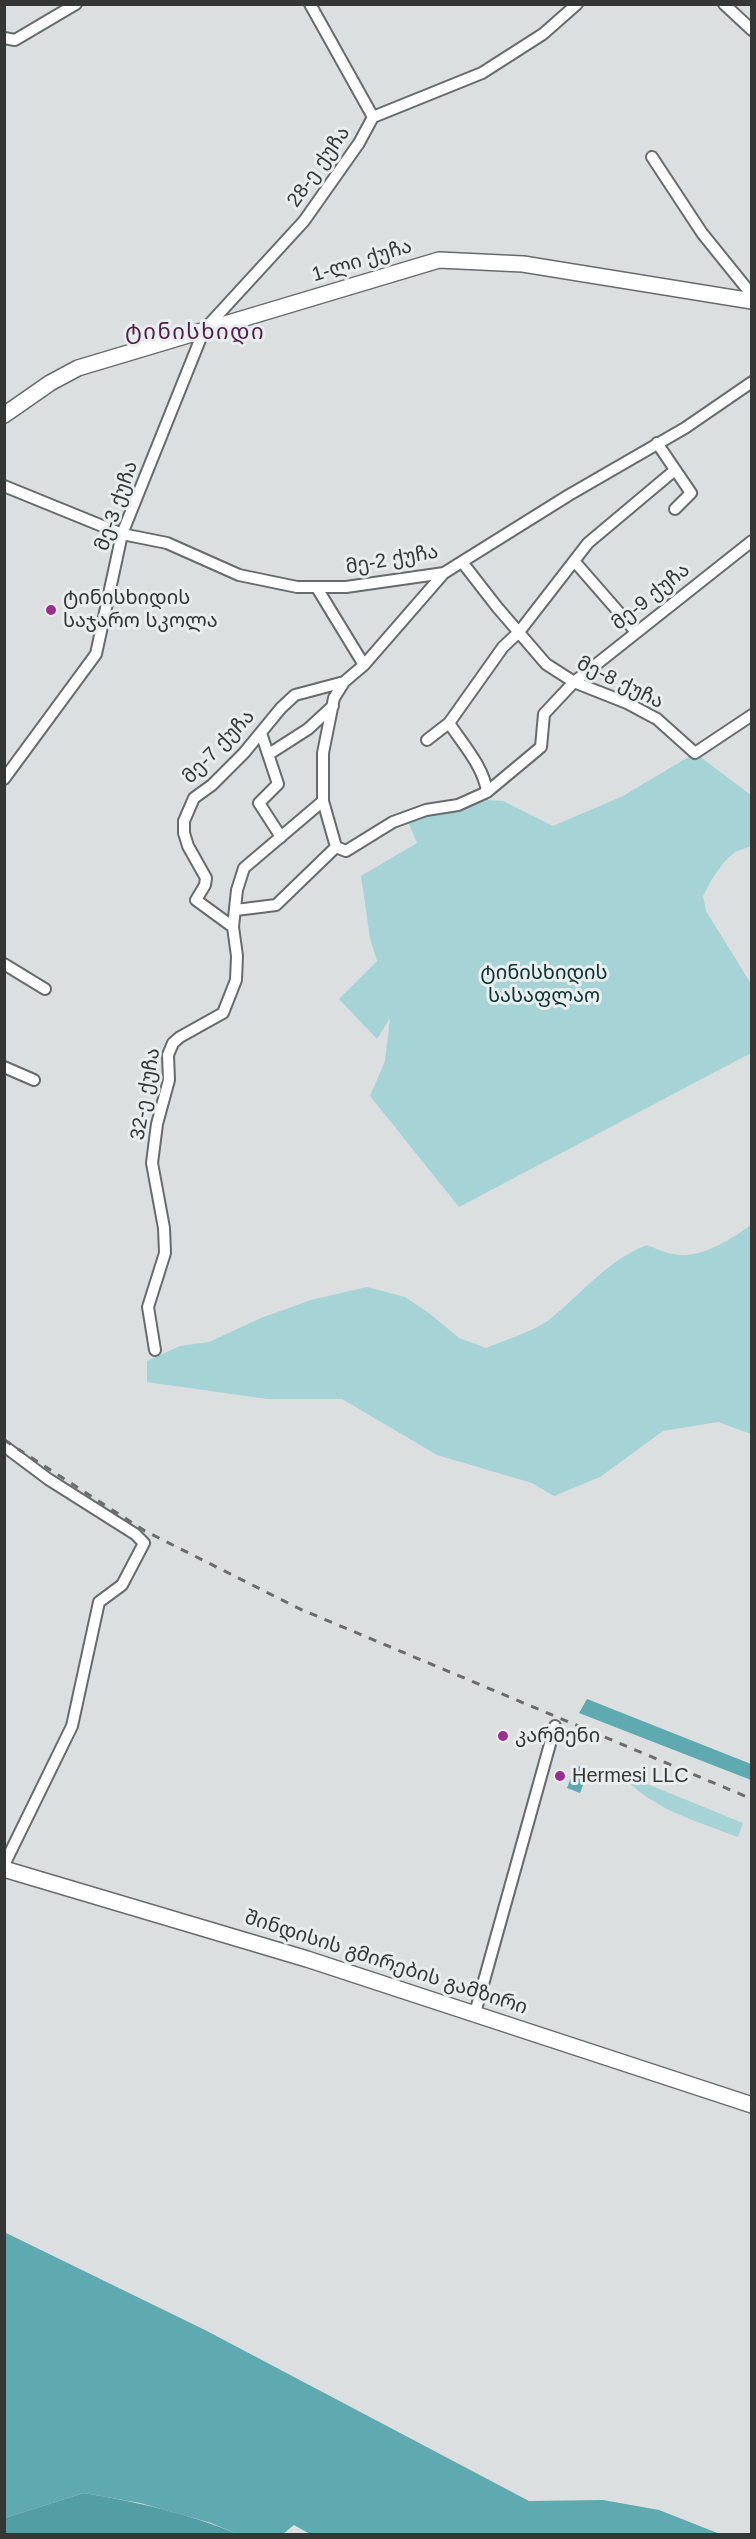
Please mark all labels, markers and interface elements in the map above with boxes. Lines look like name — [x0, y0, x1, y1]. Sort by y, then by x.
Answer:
street label: 28-ე ქუჩა — [283, 122, 355, 212]
street label: 1-ლი ქუჩა — [309, 234, 415, 288]
district label: ტინისხიდი — [125, 320, 265, 346]
street label: მე-3 ქუჩა — [90, 458, 144, 554]
street label: მე-2 ქუჩა — [344, 540, 440, 580]
street label: მე-9 ქუჩა — [607, 558, 695, 636]
place label: ტინისხიდის საჯარო სკოლა — [63, 586, 218, 633]
marker: ტინისხიდის საჯარო სკოლა — [44, 603, 58, 617]
street label: მე-8 ქუჩა — [573, 652, 667, 714]
street label: მე-7 ქუჩა — [178, 705, 260, 789]
park label: ტინისხიდის სასაფლაო — [480, 961, 608, 1008]
street label: 32-ე ქუჩა — [126, 1046, 166, 1142]
place label: კარმენი — [515, 1724, 600, 1748]
marker: კარმენი — [496, 1729, 510, 1743]
place label: Hermesi LLC — [572, 1764, 689, 1788]
marker: Hermesi LLC — [553, 1769, 567, 1783]
street label: შინდისის გმირების გამზირი — [242, 1906, 530, 2020]

